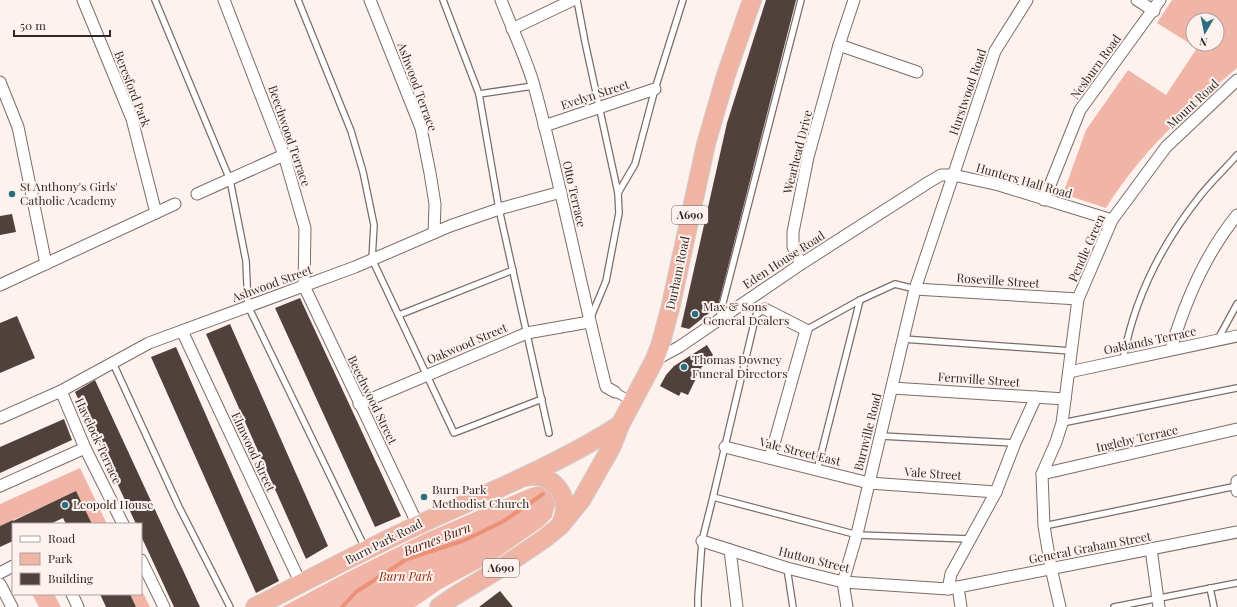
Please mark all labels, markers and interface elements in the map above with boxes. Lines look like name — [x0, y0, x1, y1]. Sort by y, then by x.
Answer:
scale bar — [14, 12, 110, 38]
north arrow — [1185, 12, 1225, 52]
text: 50 m — [20, 17, 46, 33]
street label: Nesburn Road — [1066, 31, 1124, 102]
text: N — [1198, 34, 1208, 50]
street label: Ashwood Terrace — [394, 39, 441, 133]
street label: Hurstwood Road — [945, 46, 989, 137]
street label: Beresford Park — [111, 48, 155, 129]
street label: Evelyn Street — [558, 75, 632, 113]
street label: Mount Road — [1163, 75, 1222, 131]
street label: Beechwood Terrace — [265, 83, 315, 188]
street label: Wearhead Drive — [779, 108, 815, 196]
street label: Otto Terrace — [560, 159, 590, 229]
street label: Hunters Hall Road — [974, 159, 1074, 201]
place label: St Anthony's Girls' Catholic Academy — [20, 178, 118, 208]
marker: St Anthony's Girls' Catholic Academy — [7, 189, 17, 199]
road number: A690 — [672, 206, 708, 224]
street label: Pendle Green — [1064, 211, 1108, 284]
street label: Eden House Road — [739, 227, 828, 292]
street label: Durham Road — [661, 235, 693, 311]
street label: Ashwood Street — [228, 261, 315, 305]
street label: Roseville Street — [956, 269, 1041, 291]
place label: Max & Sons General Dealers — [703, 298, 789, 328]
marker: Max & Sons General Dealers — [690, 309, 700, 319]
street label: Oakwood Street — [424, 319, 510, 367]
street label: Oaklands Terrace — [1102, 322, 1198, 358]
place label: Thomas Downey Funeral Directors — [692, 351, 788, 381]
street label: Beechwood Street — [344, 353, 402, 447]
marker: Thomas Downey Funeral Directors — [679, 362, 689, 372]
street label: Fernville Street — [937, 368, 1021, 390]
street label: Burnville Road — [850, 391, 884, 472]
street label: Havelock Terrace — [72, 395, 126, 486]
street label: Elmwood Street — [229, 409, 280, 494]
street label: Ingleby Terrace — [1094, 421, 1179, 455]
street label: Vale Street East — [757, 433, 843, 469]
street label: Vale Street — [903, 463, 963, 483]
place label: Burn Park Methodist Church — [432, 481, 529, 511]
marker: Burn Park Methodist Church — [419, 492, 429, 502]
place label: Leopold House — [73, 496, 153, 512]
marker: Leopold House — [60, 500, 70, 510]
street label: Burn Park Road — [342, 515, 425, 567]
water label: Barnes Burn — [400, 518, 473, 559]
legend — [12, 523, 142, 595]
street label: General Graham Street — [1027, 527, 1153, 567]
text: Road — [48, 530, 75, 546]
street label: Hutton Street — [777, 542, 852, 576]
text: Park — [48, 550, 73, 566]
road number: A690 — [483, 559, 519, 577]
park label: Burn Park — [378, 568, 433, 584]
text: Building — [48, 570, 94, 586]

